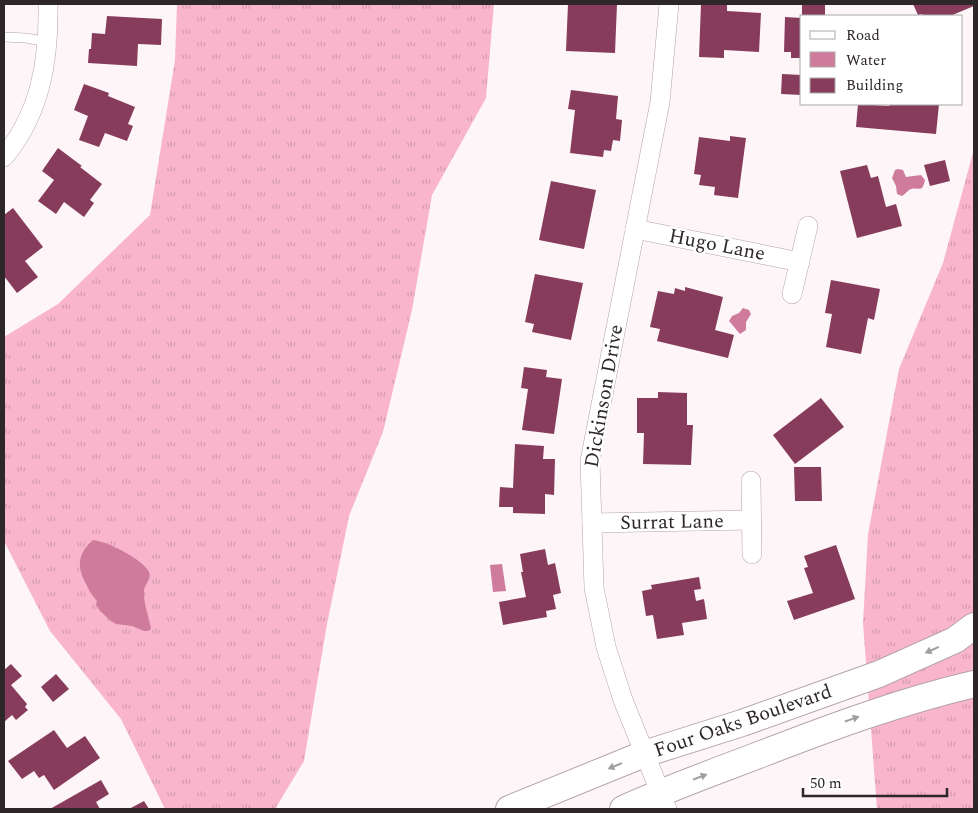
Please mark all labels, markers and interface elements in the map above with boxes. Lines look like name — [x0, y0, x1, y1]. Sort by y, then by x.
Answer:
legend — [800, 15, 963, 105]
text: Road — [846, 24, 880, 47]
text: Water — [846, 49, 886, 72]
text: Building — [846, 74, 903, 97]
street label: Hugo Lane — [666, 221, 768, 269]
street label: Dickinson Drive — [577, 322, 631, 470]
street label: Surrat Lane — [620, 506, 724, 538]
one-way arrow — [925, 647, 939, 655]
street label: Four Oaks Boulevard — [650, 676, 836, 766]
one-way arrow — [845, 715, 860, 723]
one-way arrow — [608, 762, 622, 770]
scale bar — [803, 766, 947, 798]
text: 50 m — [810, 772, 842, 795]
one-way arrow — [693, 773, 708, 781]

